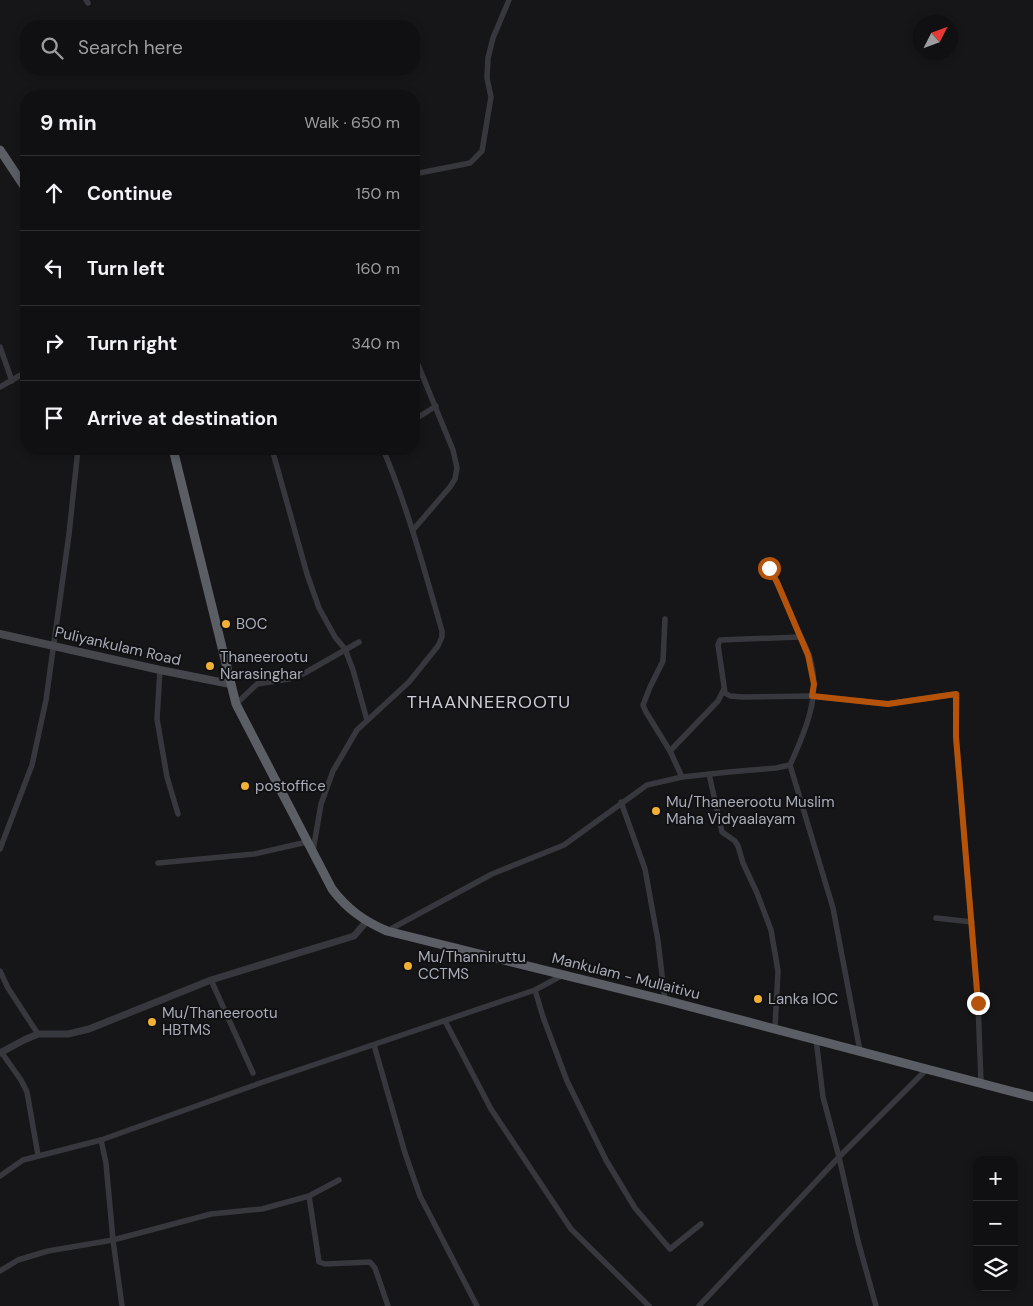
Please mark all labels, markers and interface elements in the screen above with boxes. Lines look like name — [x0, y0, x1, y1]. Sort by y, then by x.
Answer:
north arrow — [913, 15, 958, 60]
search box — [20, 20, 420, 75]
icon: search — [38, 34, 66, 62]
text: Search here — [78, 35, 183, 60]
text: 9 min — [40, 109, 97, 137]
text: Walk · 650 m — [304, 112, 400, 133]
icon: ahead — [40, 179, 68, 207]
text: Continue — [87, 181, 173, 206]
text: 150 m — [356, 183, 400, 204]
icon: left — [40, 254, 68, 282]
text: Turn left — [87, 256, 165, 281]
text: 160 m — [356, 258, 400, 279]
icon: right — [40, 329, 68, 357]
text: Turn right — [87, 331, 177, 356]
text: 340 m — [351, 333, 400, 354]
icon: arrive — [40, 404, 68, 432]
text: Arrive at destination — [87, 406, 278, 431]
route start — [758, 557, 781, 580]
place label: BOC — [236, 614, 268, 634]
marker: BOC — [220, 618, 232, 630]
street label: Puliyankulam Road — [53, 622, 183, 670]
place label: Thaneerootu Narasinghar — [220, 647, 308, 684]
marker: Thaneerootu Narasinghar — [204, 660, 216, 672]
district label: THAANNEEROOTU — [407, 690, 571, 714]
place label: postoffice — [255, 776, 326, 796]
marker: postoffice — [239, 780, 251, 792]
place label: Mu/Thaneerootu Muslim Maha Vidyaalayam — [666, 792, 835, 829]
marker: Mu/Thaneerootu Muslim Maha Vidyaalayam — [650, 805, 662, 817]
place label: Mu/Thanniruttu CCTMS — [418, 947, 526, 984]
street label: Mankulam - Mullaitivu — [550, 948, 702, 1004]
marker: Mu/Thanniruttu CCTMS — [402, 960, 414, 972]
place label: Lanka IOC — [768, 989, 838, 1009]
route end — [967, 992, 990, 1015]
marker: Lanka IOC — [752, 993, 764, 1005]
place label: Mu/Thaneerootu HBTMS — [162, 1003, 277, 1040]
marker: Mu/Thaneerootu HBTMS — [146, 1016, 158, 1028]
map controls — [973, 1156, 1018, 1291]
button: + — [973, 1156, 1018, 1201]
button: − — [973, 1201, 1018, 1246]
button: layers — [973, 1246, 1018, 1291]

